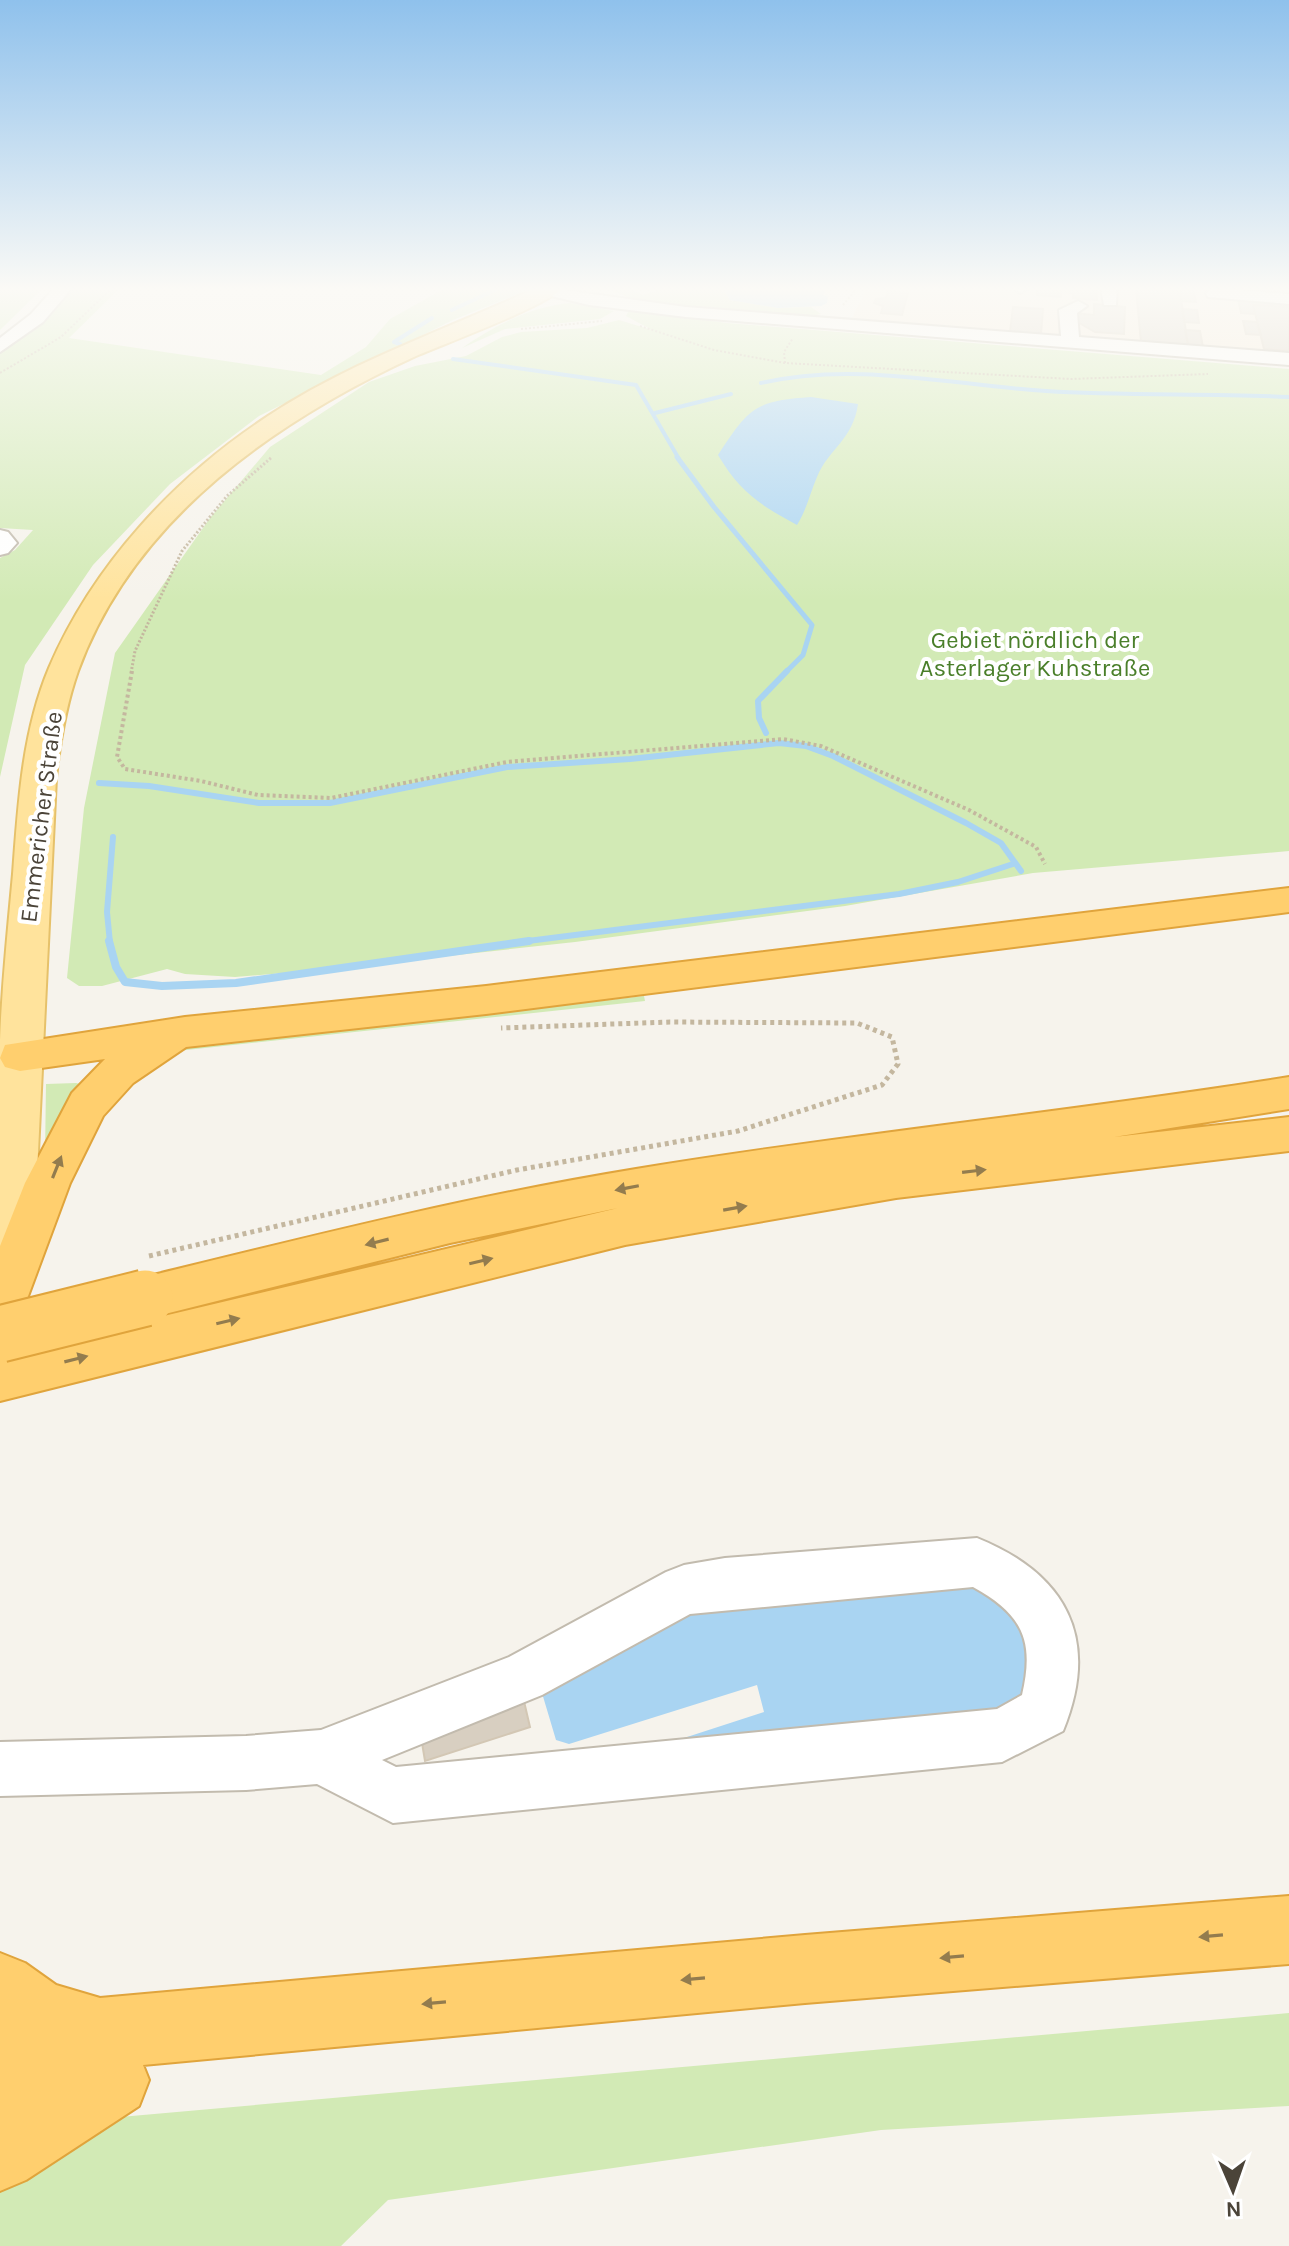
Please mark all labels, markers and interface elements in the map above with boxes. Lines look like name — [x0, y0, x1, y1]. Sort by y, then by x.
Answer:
park label: Gebiet nördlich der Asterlager Kuhstraße — [920, 626, 1150, 682]
street label: Emmericher Straße — [14, 710, 68, 924]
one-way arrow — [50, 1155, 63, 1179]
one-way arrow — [962, 1164, 987, 1177]
one-way arrow — [615, 1183, 640, 1195]
one-way arrow — [723, 1201, 748, 1213]
one-way arrow — [364, 1236, 389, 1249]
one-way arrow — [468, 1254, 493, 1267]
one-way arrow — [215, 1315, 240, 1327]
one-way arrow — [63, 1352, 88, 1364]
one-way arrow — [1198, 1930, 1223, 1943]
one-way arrow — [939, 1951, 964, 1964]
one-way arrow — [680, 1973, 705, 1986]
one-way arrow — [421, 1997, 446, 2010]
north arrow — [1193, 2150, 1273, 2230]
text: N — [1225, 2196, 1242, 2222]

